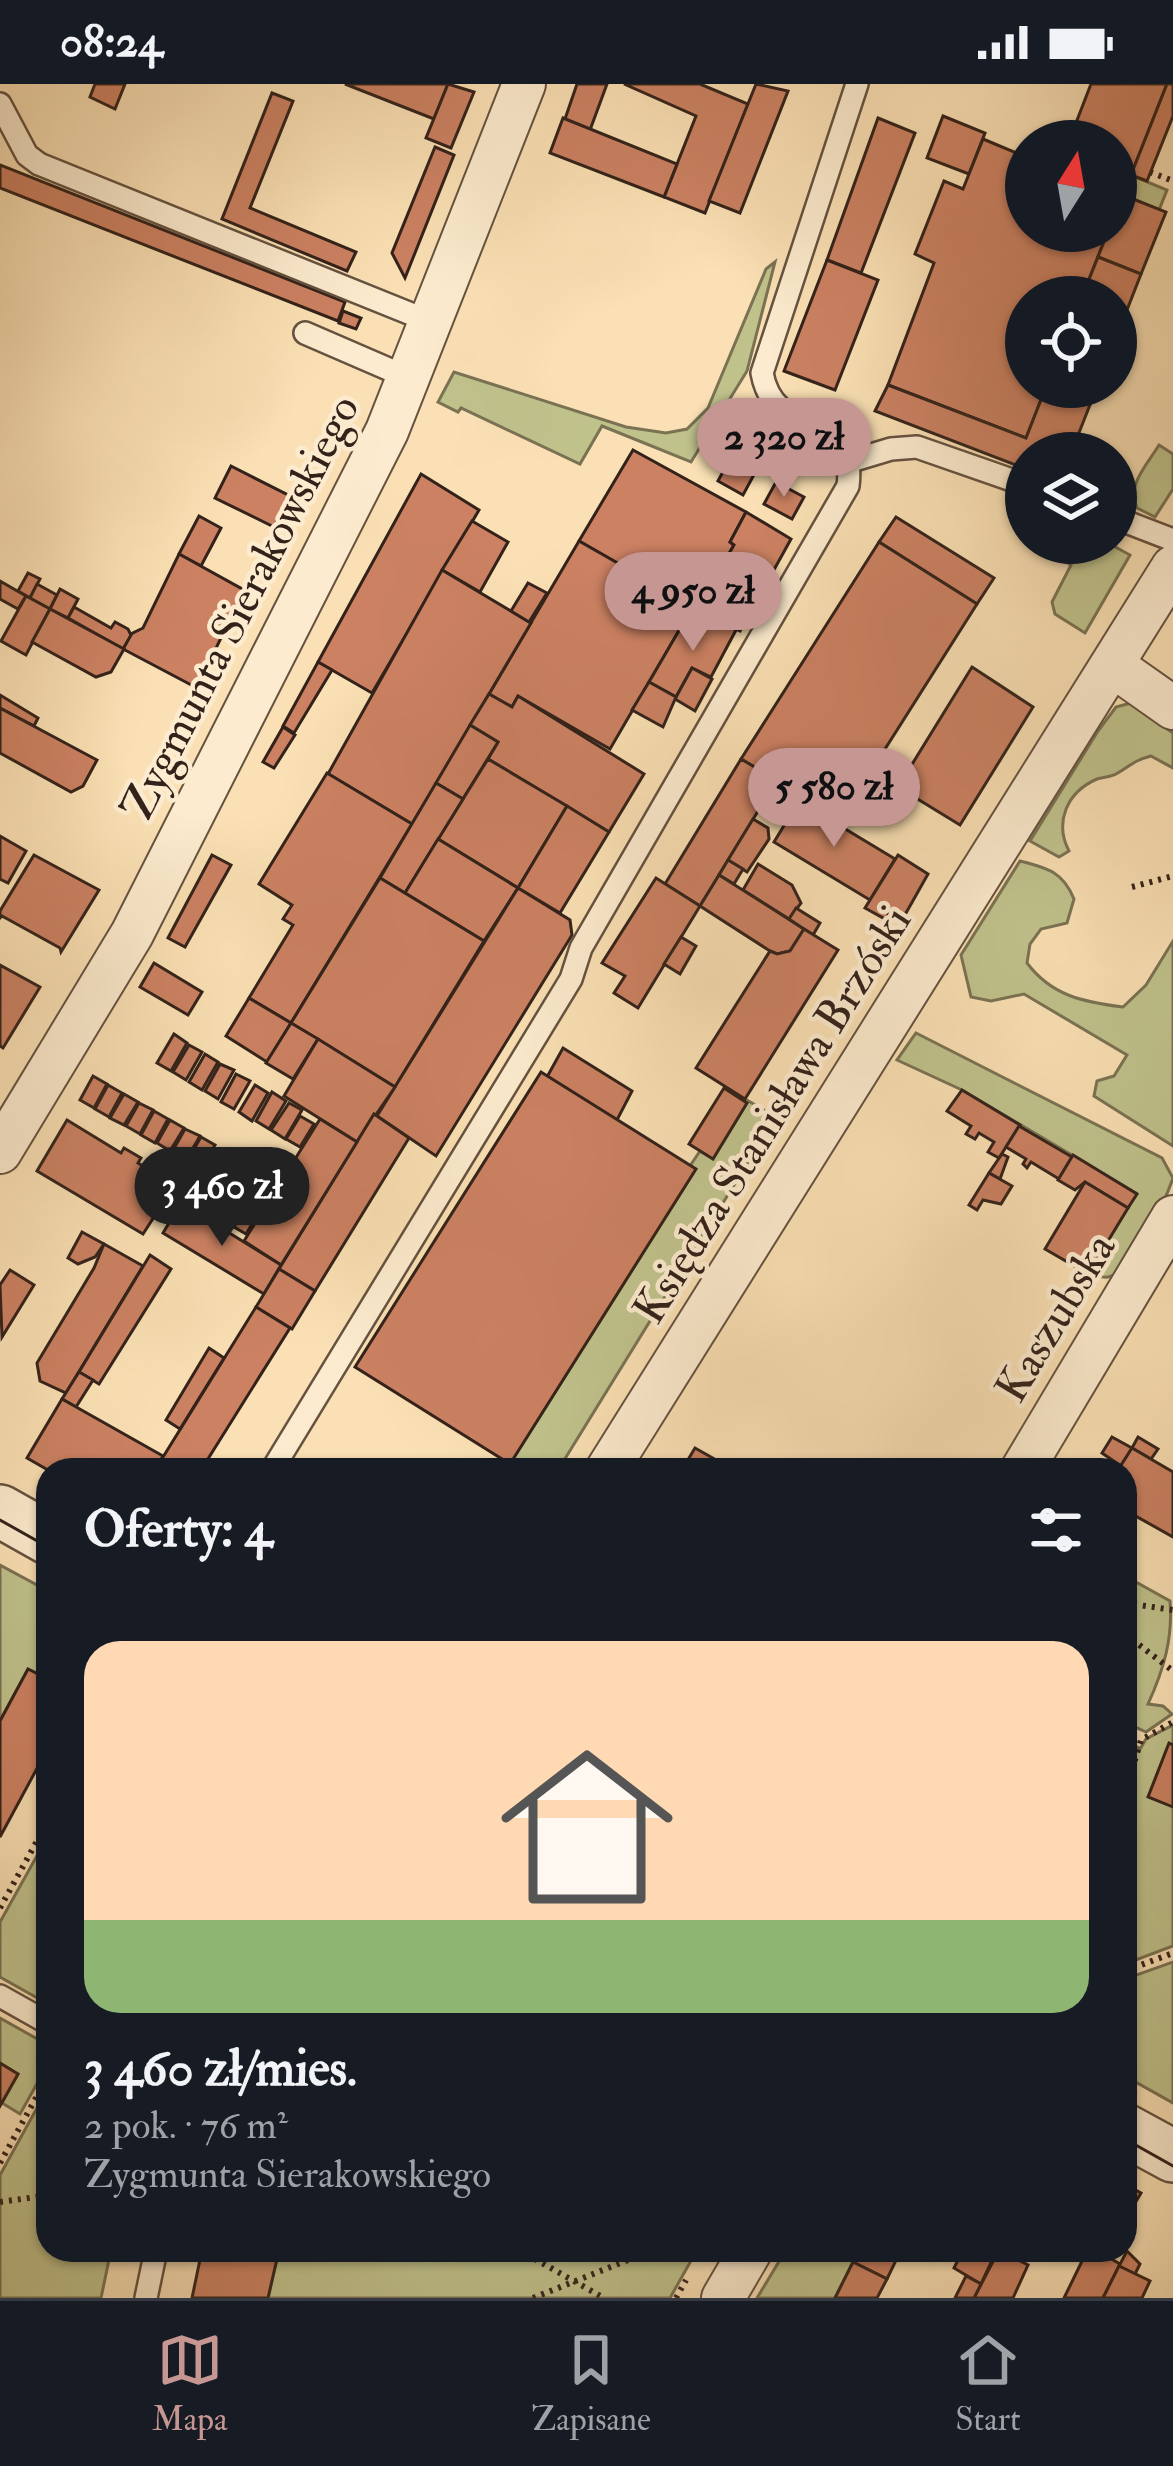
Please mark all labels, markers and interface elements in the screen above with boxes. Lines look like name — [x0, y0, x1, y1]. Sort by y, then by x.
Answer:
text: 08:24 — [60, 14, 162, 70]
north arrow — [1005, 120, 1137, 252]
map controls — [1005, 120, 1137, 564]
button: locate — [1005, 276, 1137, 408]
street label: Zygmunta Sierakowskiego — [109, 386, 372, 830]
pin: 2 320 zł — [660, 398, 908, 500]
text: 2 320 zł — [724, 412, 844, 461]
button: layers — [1005, 432, 1137, 564]
pin: 4 950 zł — [569, 552, 817, 654]
text: 4 950 zł — [631, 566, 755, 615]
pin: 5 580 zł — [710, 748, 958, 850]
text: 5 580 zł — [775, 762, 893, 811]
street label: Księdza Stanisława Brzóski — [621, 896, 924, 1334]
pin: 3 460 zł — [98, 1147, 346, 1249]
text: 3 460 zł — [162, 1161, 282, 1210]
street label: Kaszubska — [983, 1223, 1128, 1413]
icon: filters — [1023, 1497, 1089, 1563]
text: Oferty: 4 — [84, 1498, 272, 1562]
icon: home — [479, 1719, 695, 1935]
text: 3 460 zł/mies. — [84, 2037, 357, 2101]
text: 2 pok. · 76 m² — [84, 2101, 288, 2150]
text: Zygmunta Sierakowskiego — [84, 2150, 491, 2199]
tab: Mapa — [152, 2327, 228, 2440]
tab: Zapisane — [532, 2327, 651, 2440]
tab: Start — [955, 2327, 1021, 2440]

